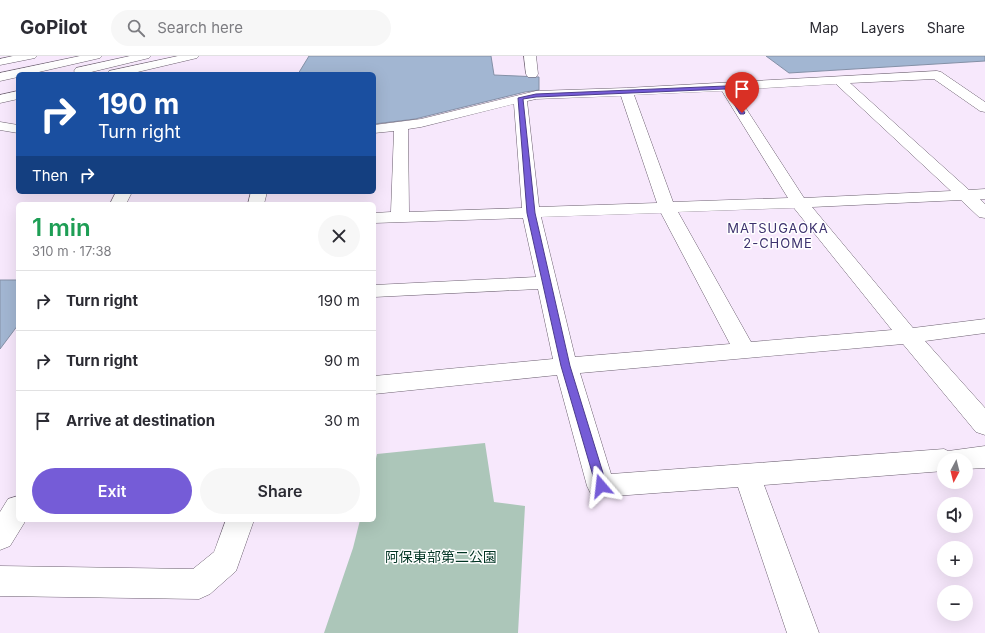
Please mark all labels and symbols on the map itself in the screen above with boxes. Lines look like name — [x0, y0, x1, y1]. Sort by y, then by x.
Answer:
pin — [725, 72, 759, 113]
district label: MATSUGAOKA 2-CHOME — [727, 220, 829, 251]
north arrow — [937, 453, 973, 489]
position arrow — [580, 465, 622, 507]
park label: 阿保東部第二公園 — [385, 548, 497, 565]

